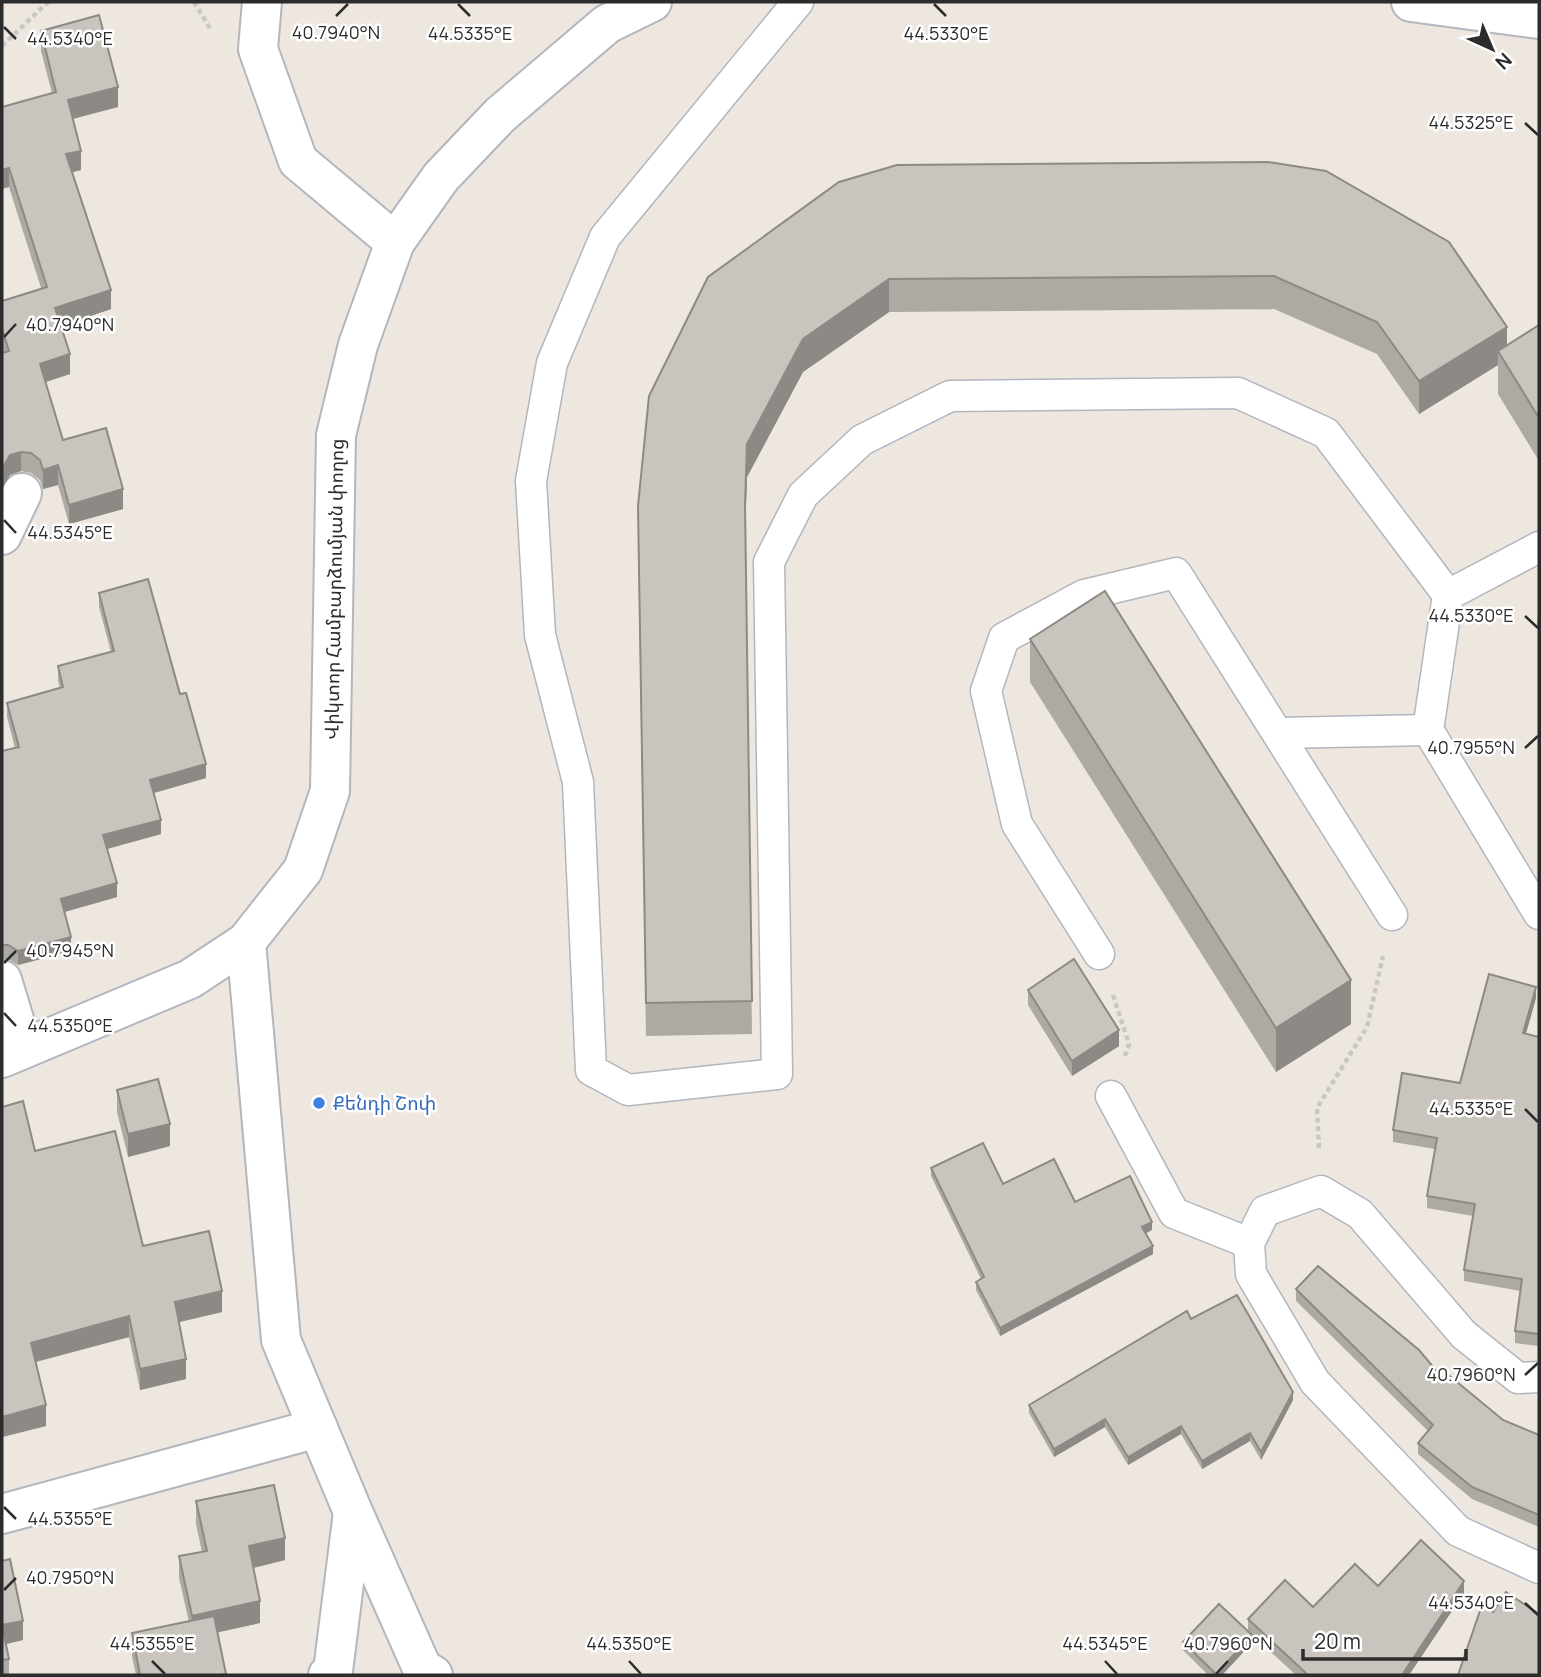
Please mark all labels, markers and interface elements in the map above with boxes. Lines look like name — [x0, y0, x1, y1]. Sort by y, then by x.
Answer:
north arrow — [1457, 14, 1527, 84]
text: 40.7940°N — [292, 20, 380, 44]
text: 44.5335°E — [428, 21, 512, 45]
text: 44.5330°E — [903, 21, 989, 45]
text: 44.5340°E — [27, 26, 113, 50]
text: N — [1490, 47, 1518, 75]
text: 44.5325°E — [1429, 110, 1513, 134]
text: 40.7940°N — [26, 312, 114, 336]
street label: Վիկտոր Համբարձումյան փողոց — [318, 438, 350, 740]
text: 44.5345°E — [27, 520, 113, 544]
text: 44.5330°E — [1428, 603, 1514, 627]
text: 40.7955°N — [1427, 735, 1515, 759]
text: 40.7945°N — [26, 938, 114, 962]
text: 44.5350°E — [27, 1013, 113, 1037]
place label: Քենդի Շոփ — [333, 1090, 436, 1116]
marker: Քենդի Շոփ — [311, 1095, 327, 1111]
text: 44.5335°E — [1429, 1096, 1513, 1120]
text: 40.7960°N — [1427, 1362, 1515, 1386]
text: 44.5355°E — [27, 1506, 113, 1530]
text: 40.7950°N — [26, 1565, 114, 1589]
text: 44.5340°E — [1428, 1590, 1514, 1614]
scale bar — [1303, 1618, 1466, 1662]
text: 20 m — [1314, 1627, 1361, 1655]
text: 44.5355°E — [109, 1631, 195, 1655]
text: 44.5350°E — [586, 1631, 672, 1655]
text: 44.5345°E — [1062, 1631, 1148, 1655]
text: 40.7960°N — [1184, 1631, 1272, 1655]

